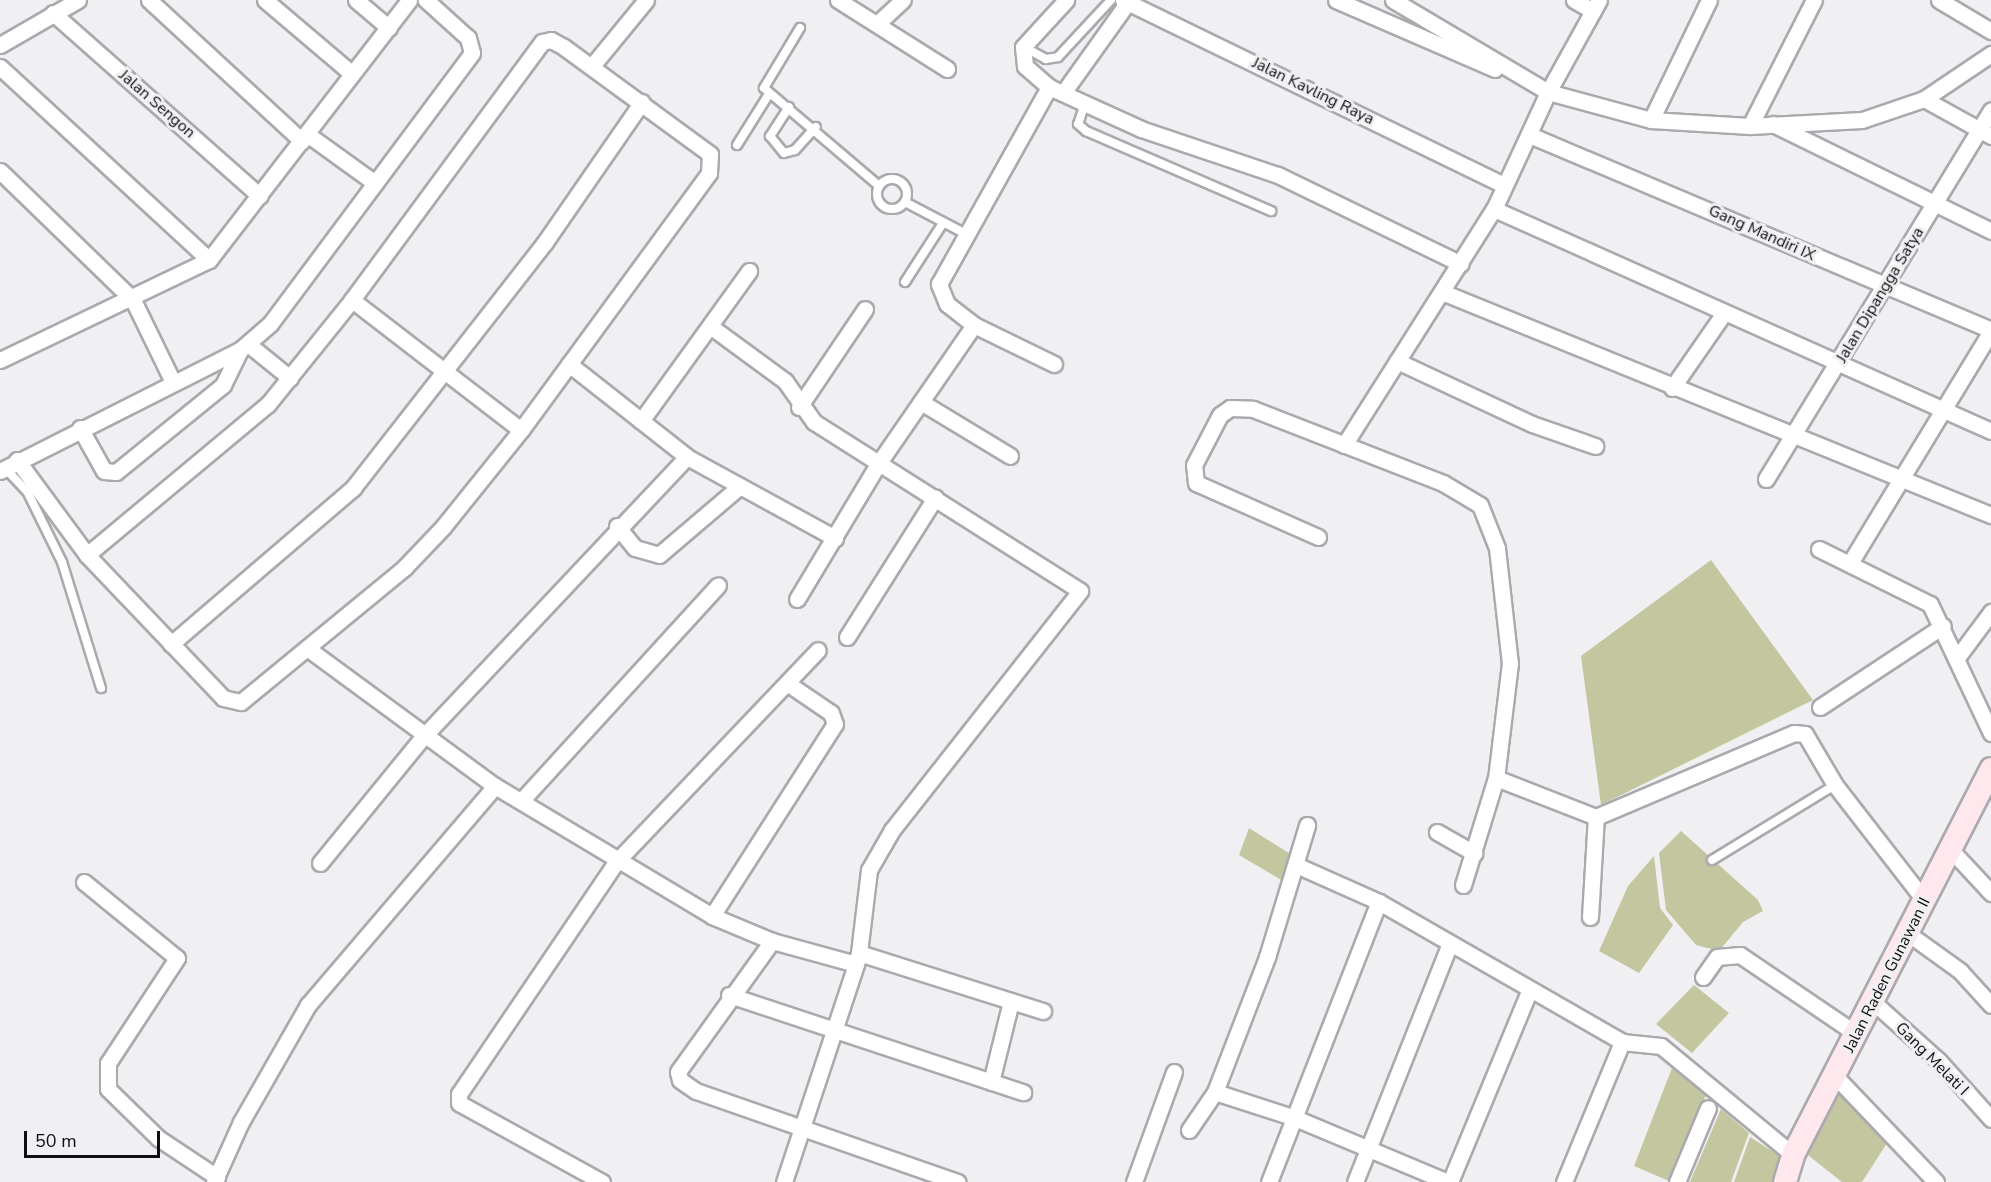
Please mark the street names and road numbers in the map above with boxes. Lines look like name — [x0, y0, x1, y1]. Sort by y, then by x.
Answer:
street label: Jalan Kavling Raya — [1249, 53, 1377, 129]
street label: Jalan Sengon — [115, 66, 199, 142]
street label: Gang Mandiri IX — [1706, 201, 1818, 265]
street label: Jalan Dipangga Satya — [1832, 224, 1928, 366]
street label: Jalan Raden Gunawan II — [1840, 894, 1934, 1056]
street label: Gang Melati I — [1891, 1018, 1973, 1100]

